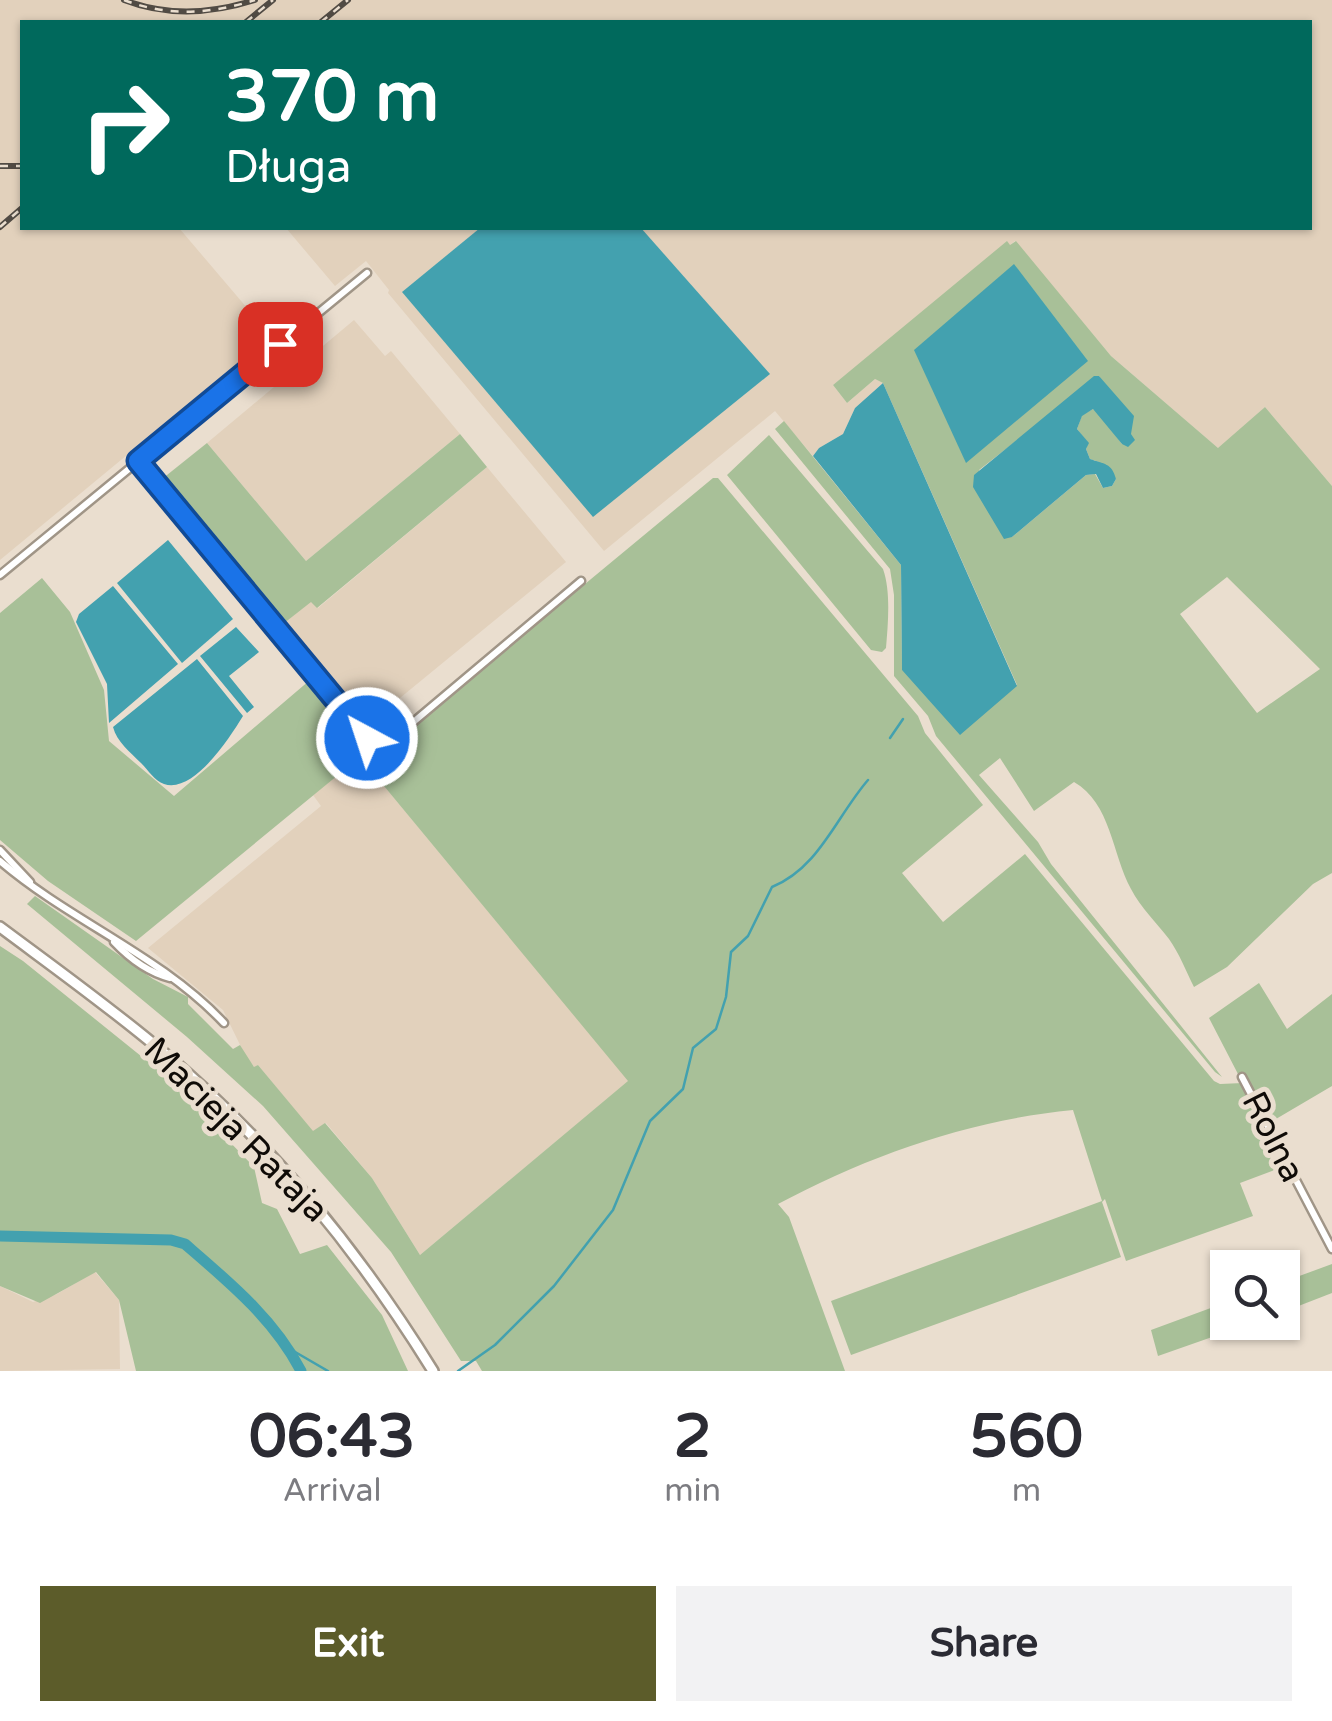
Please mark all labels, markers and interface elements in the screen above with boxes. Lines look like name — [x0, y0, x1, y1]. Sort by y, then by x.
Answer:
text: 370 m — [225, 56, 439, 140]
icon: right — [60, 60, 190, 190]
text: Długa — [225, 141, 352, 195]
pin — [238, 302, 323, 387]
icon: arrive — [253, 317, 308, 372]
position arrow — [315, 686, 419, 790]
street label: Macieja Rataja — [135, 1029, 337, 1231]
street label: Rolna — [1233, 1085, 1313, 1189]
map controls — [1210, 1250, 1300, 1340]
button: search — [1210, 1250, 1300, 1340]
text: 06:43 — [249, 1401, 415, 1473]
text: 2 — [674, 1401, 711, 1473]
text: 560 — [970, 1401, 1083, 1473]
text: Arrival — [283, 1472, 382, 1510]
text: min — [664, 1472, 721, 1510]
text: m — [1012, 1472, 1041, 1510]
button: Exit — [40, 1586, 656, 1701]
button: Share — [676, 1586, 1292, 1701]

